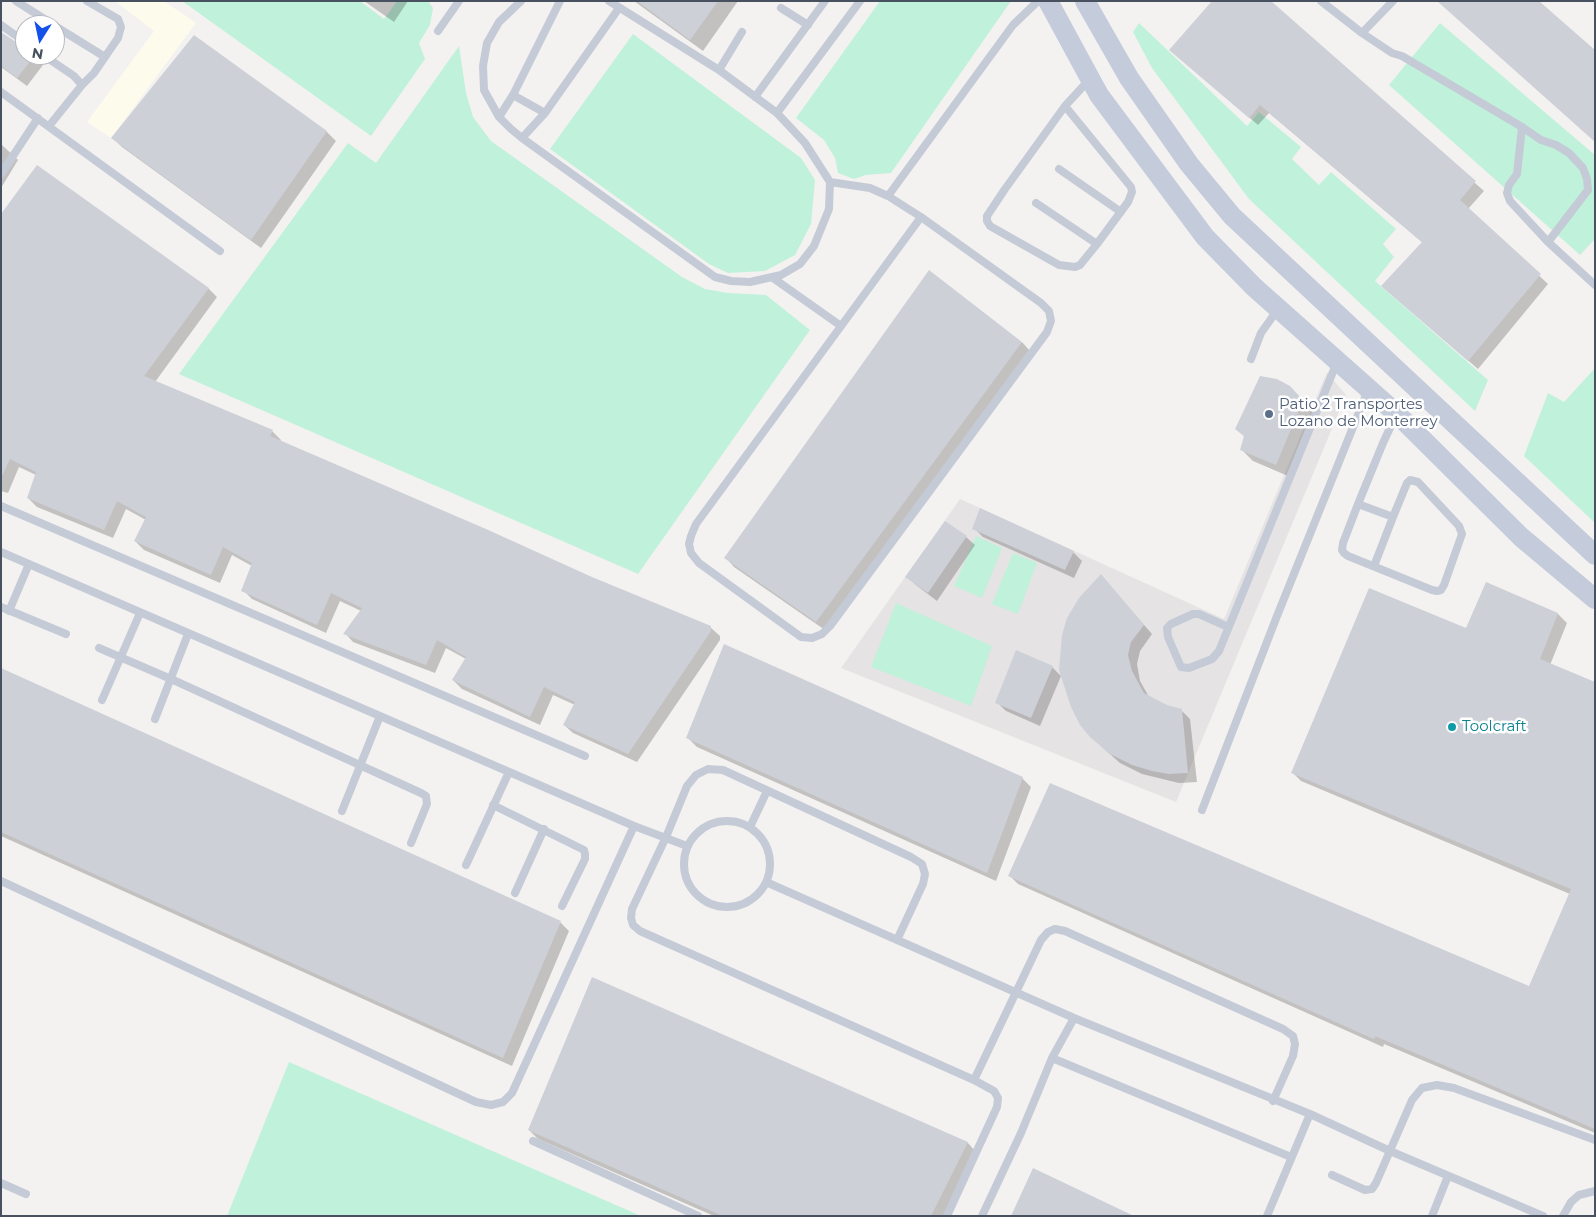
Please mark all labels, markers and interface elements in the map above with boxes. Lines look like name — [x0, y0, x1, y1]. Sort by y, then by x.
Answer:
north arrow — [15, 15, 65, 65]
text: N — [30, 44, 45, 64]
place label: Patio 2 Transportes Lozano de Monterrey — [1279, 396, 1438, 431]
marker: Patio 2 Transportes Lozano de Monterrey — [1263, 408, 1275, 420]
place label: Toolcraft — [1462, 718, 1527, 736]
marker: Toolcraft — [1446, 721, 1458, 733]

